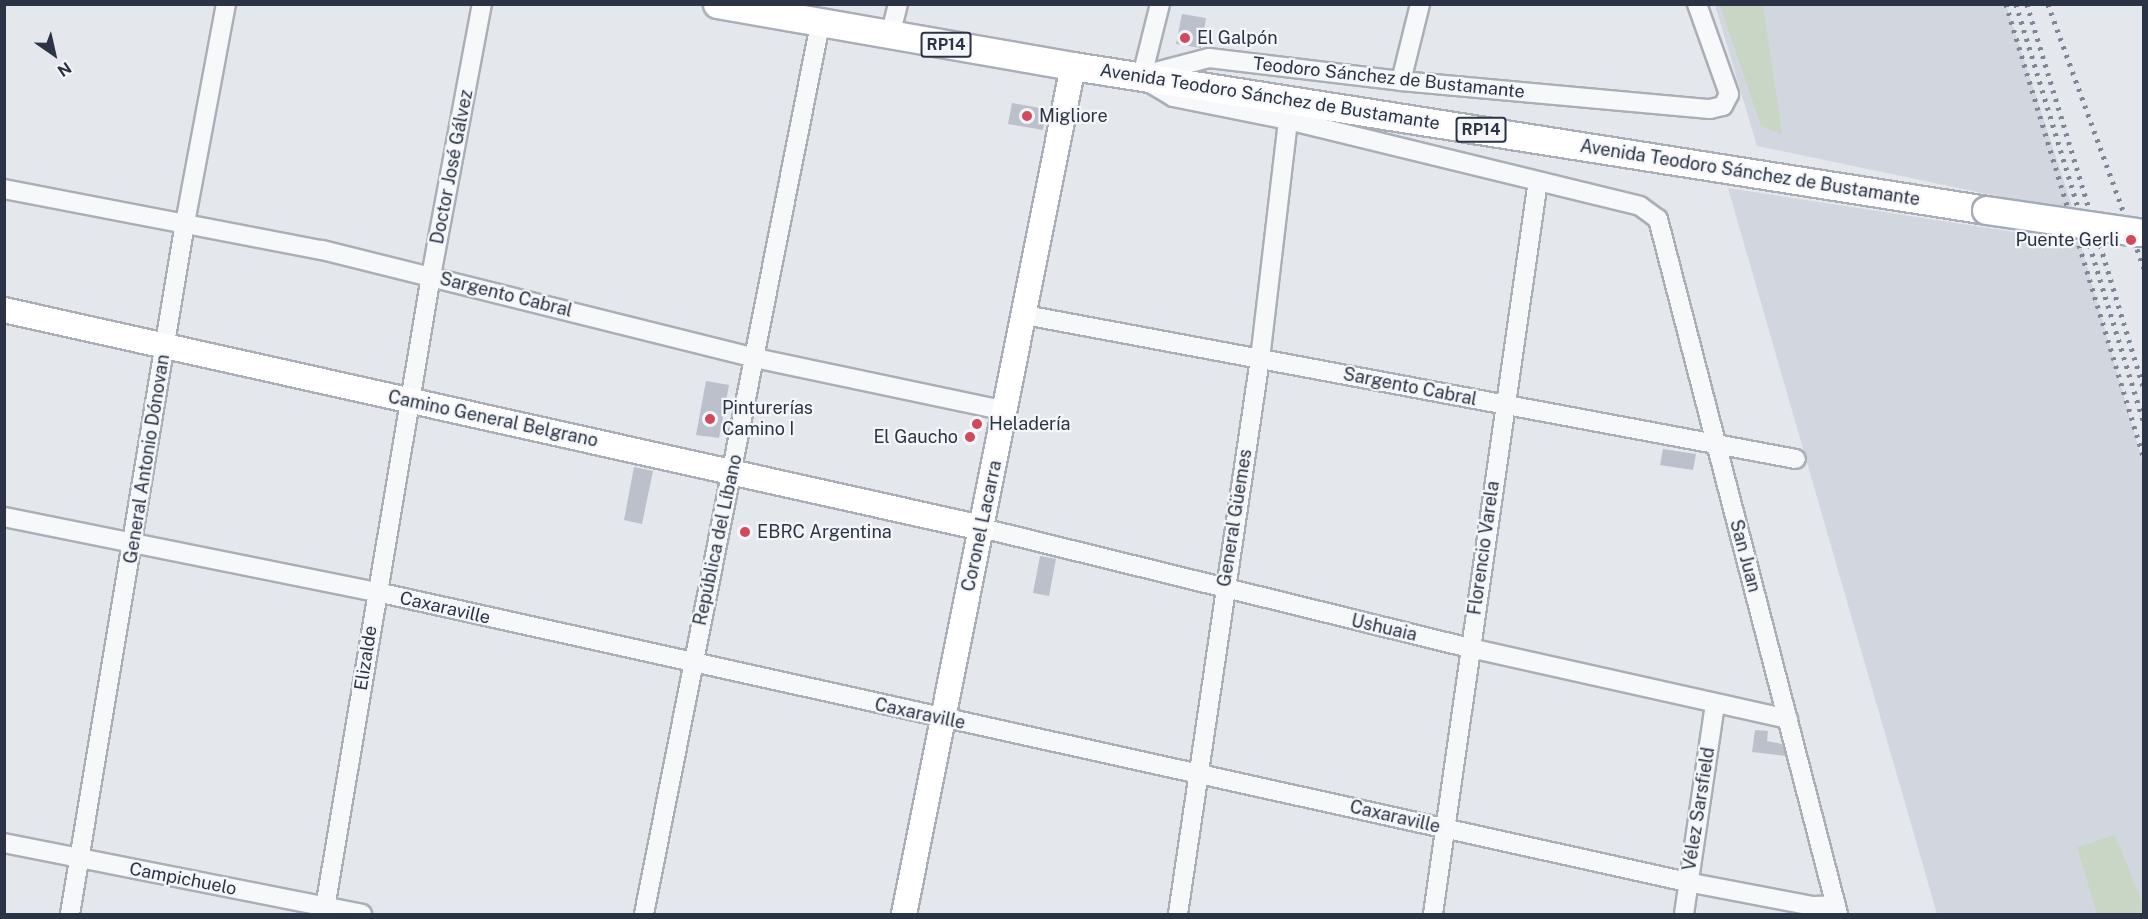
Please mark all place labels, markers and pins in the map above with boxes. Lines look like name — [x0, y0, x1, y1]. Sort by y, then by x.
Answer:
place label: El Galpón — [1197, 27, 1278, 49]
marker: El Galpón — [1178, 31, 1192, 45]
place label: Migliore — [1039, 105, 1108, 127]
marker: Migliore — [1020, 109, 1034, 123]
place label: Puente Gerli — [2015, 229, 2119, 251]
marker: Puente Gerli — [2124, 233, 2138, 247]
place label: Pinturerías Camino I — [722, 398, 813, 440]
marker: Pinturerías Camino I — [703, 412, 717, 426]
place label: Heladería — [989, 413, 1070, 435]
marker: Heladería — [970, 417, 984, 431]
place label: El Gaucho — [873, 426, 958, 448]
marker: El Gaucho — [963, 430, 977, 444]
place label: EBRC Argentina — [757, 521, 892, 543]
marker: EBRC Argentina — [738, 525, 752, 539]

